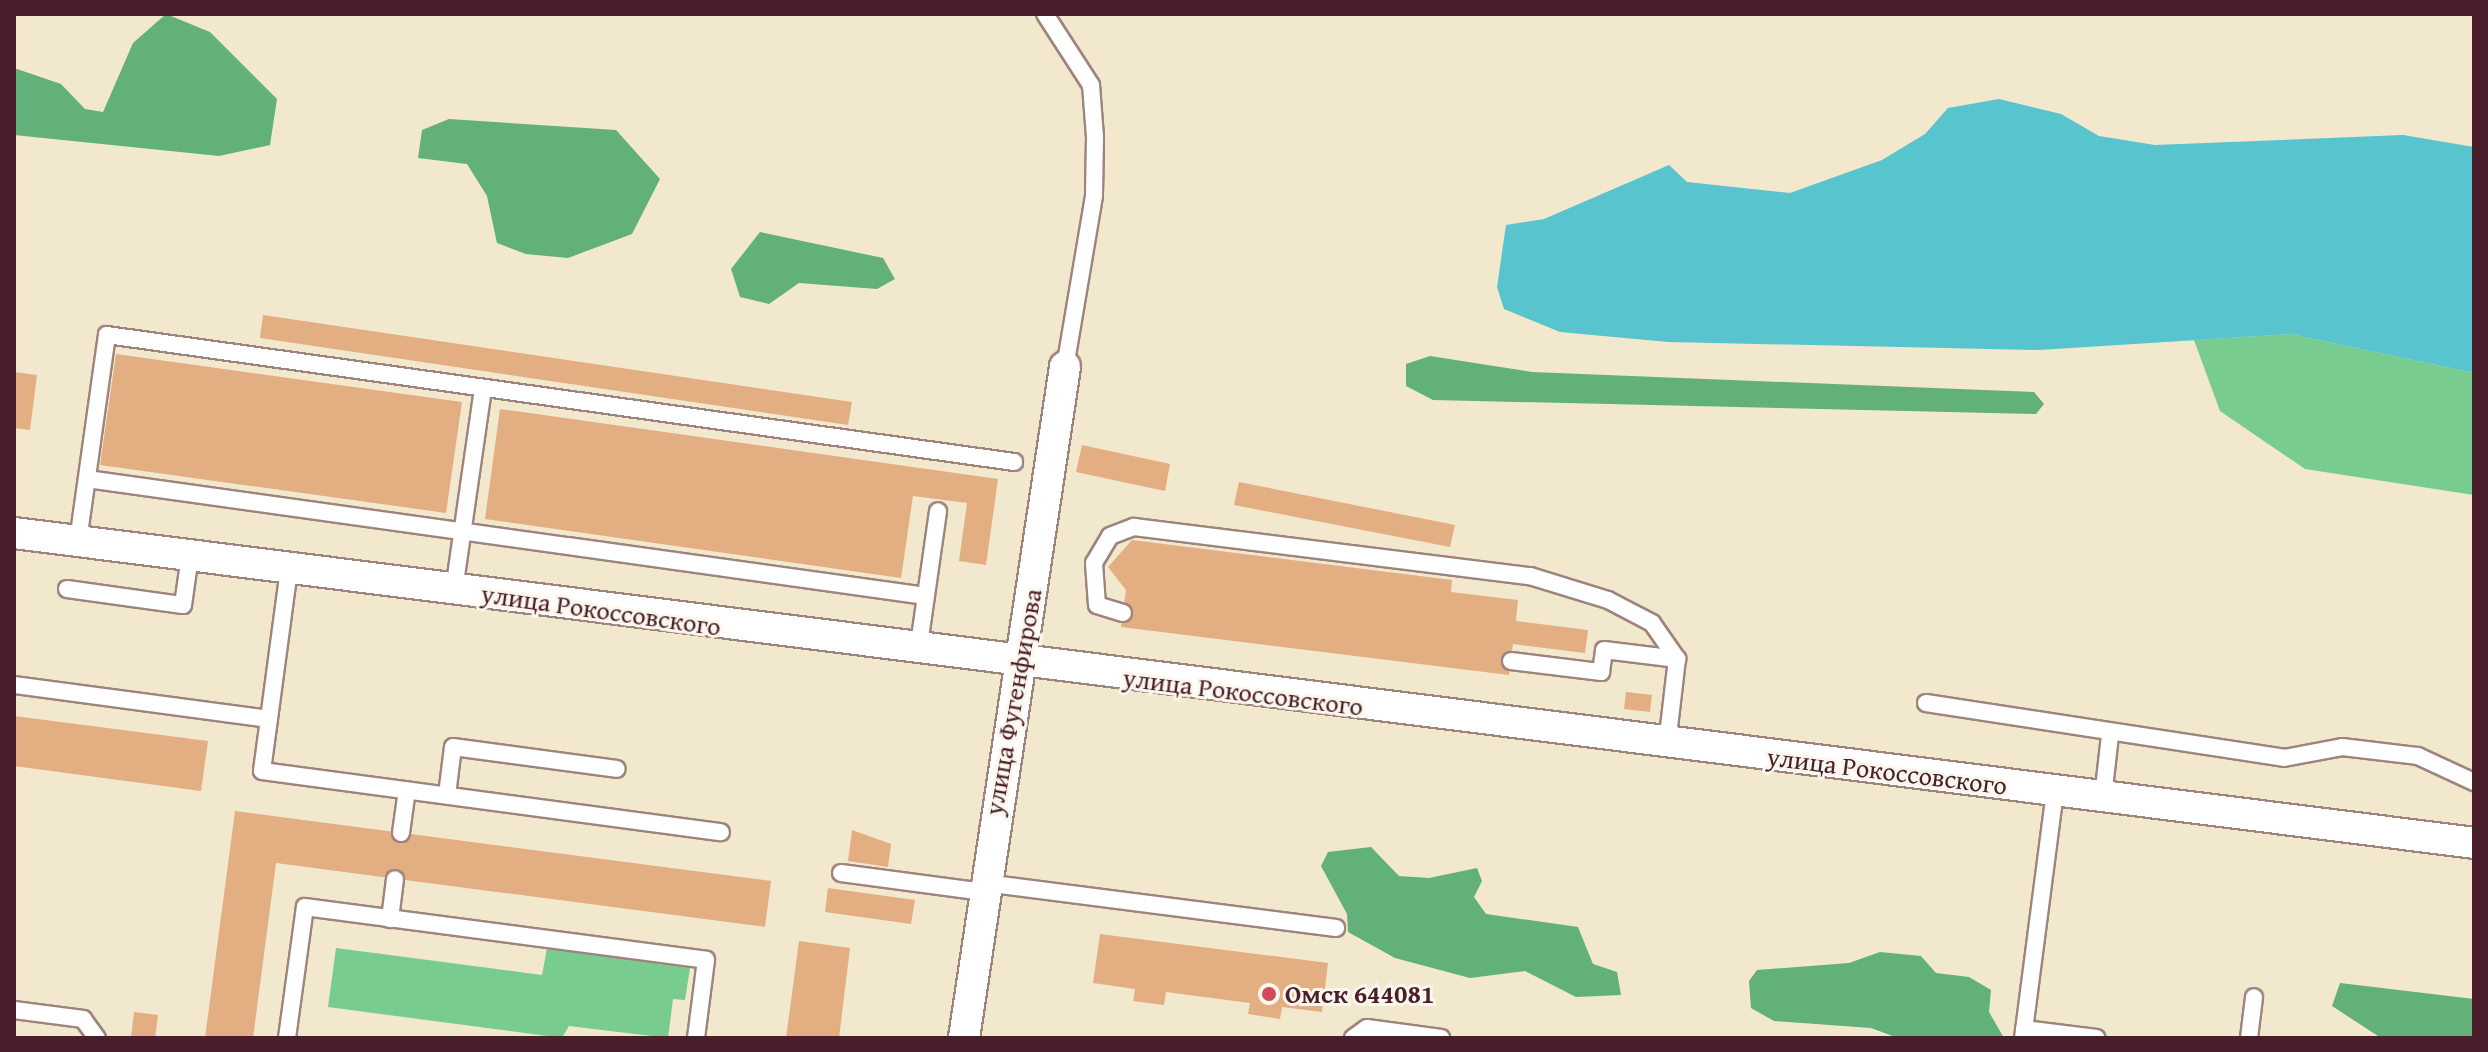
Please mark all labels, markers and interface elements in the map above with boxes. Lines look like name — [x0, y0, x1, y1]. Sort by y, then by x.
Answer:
street label: улица Рокоссовского — [479, 578, 723, 642]
street label: улица Фугенфирова — [978, 586, 1048, 818]
street label: улица Рокоссовского — [1121, 662, 1365, 722]
street label: улица Рокоссовского — [1765, 741, 2009, 801]
place label: Омск 644081 — [1285, 978, 1434, 1010]
marker: Омск 644081 — [1260, 985, 1278, 1003]

